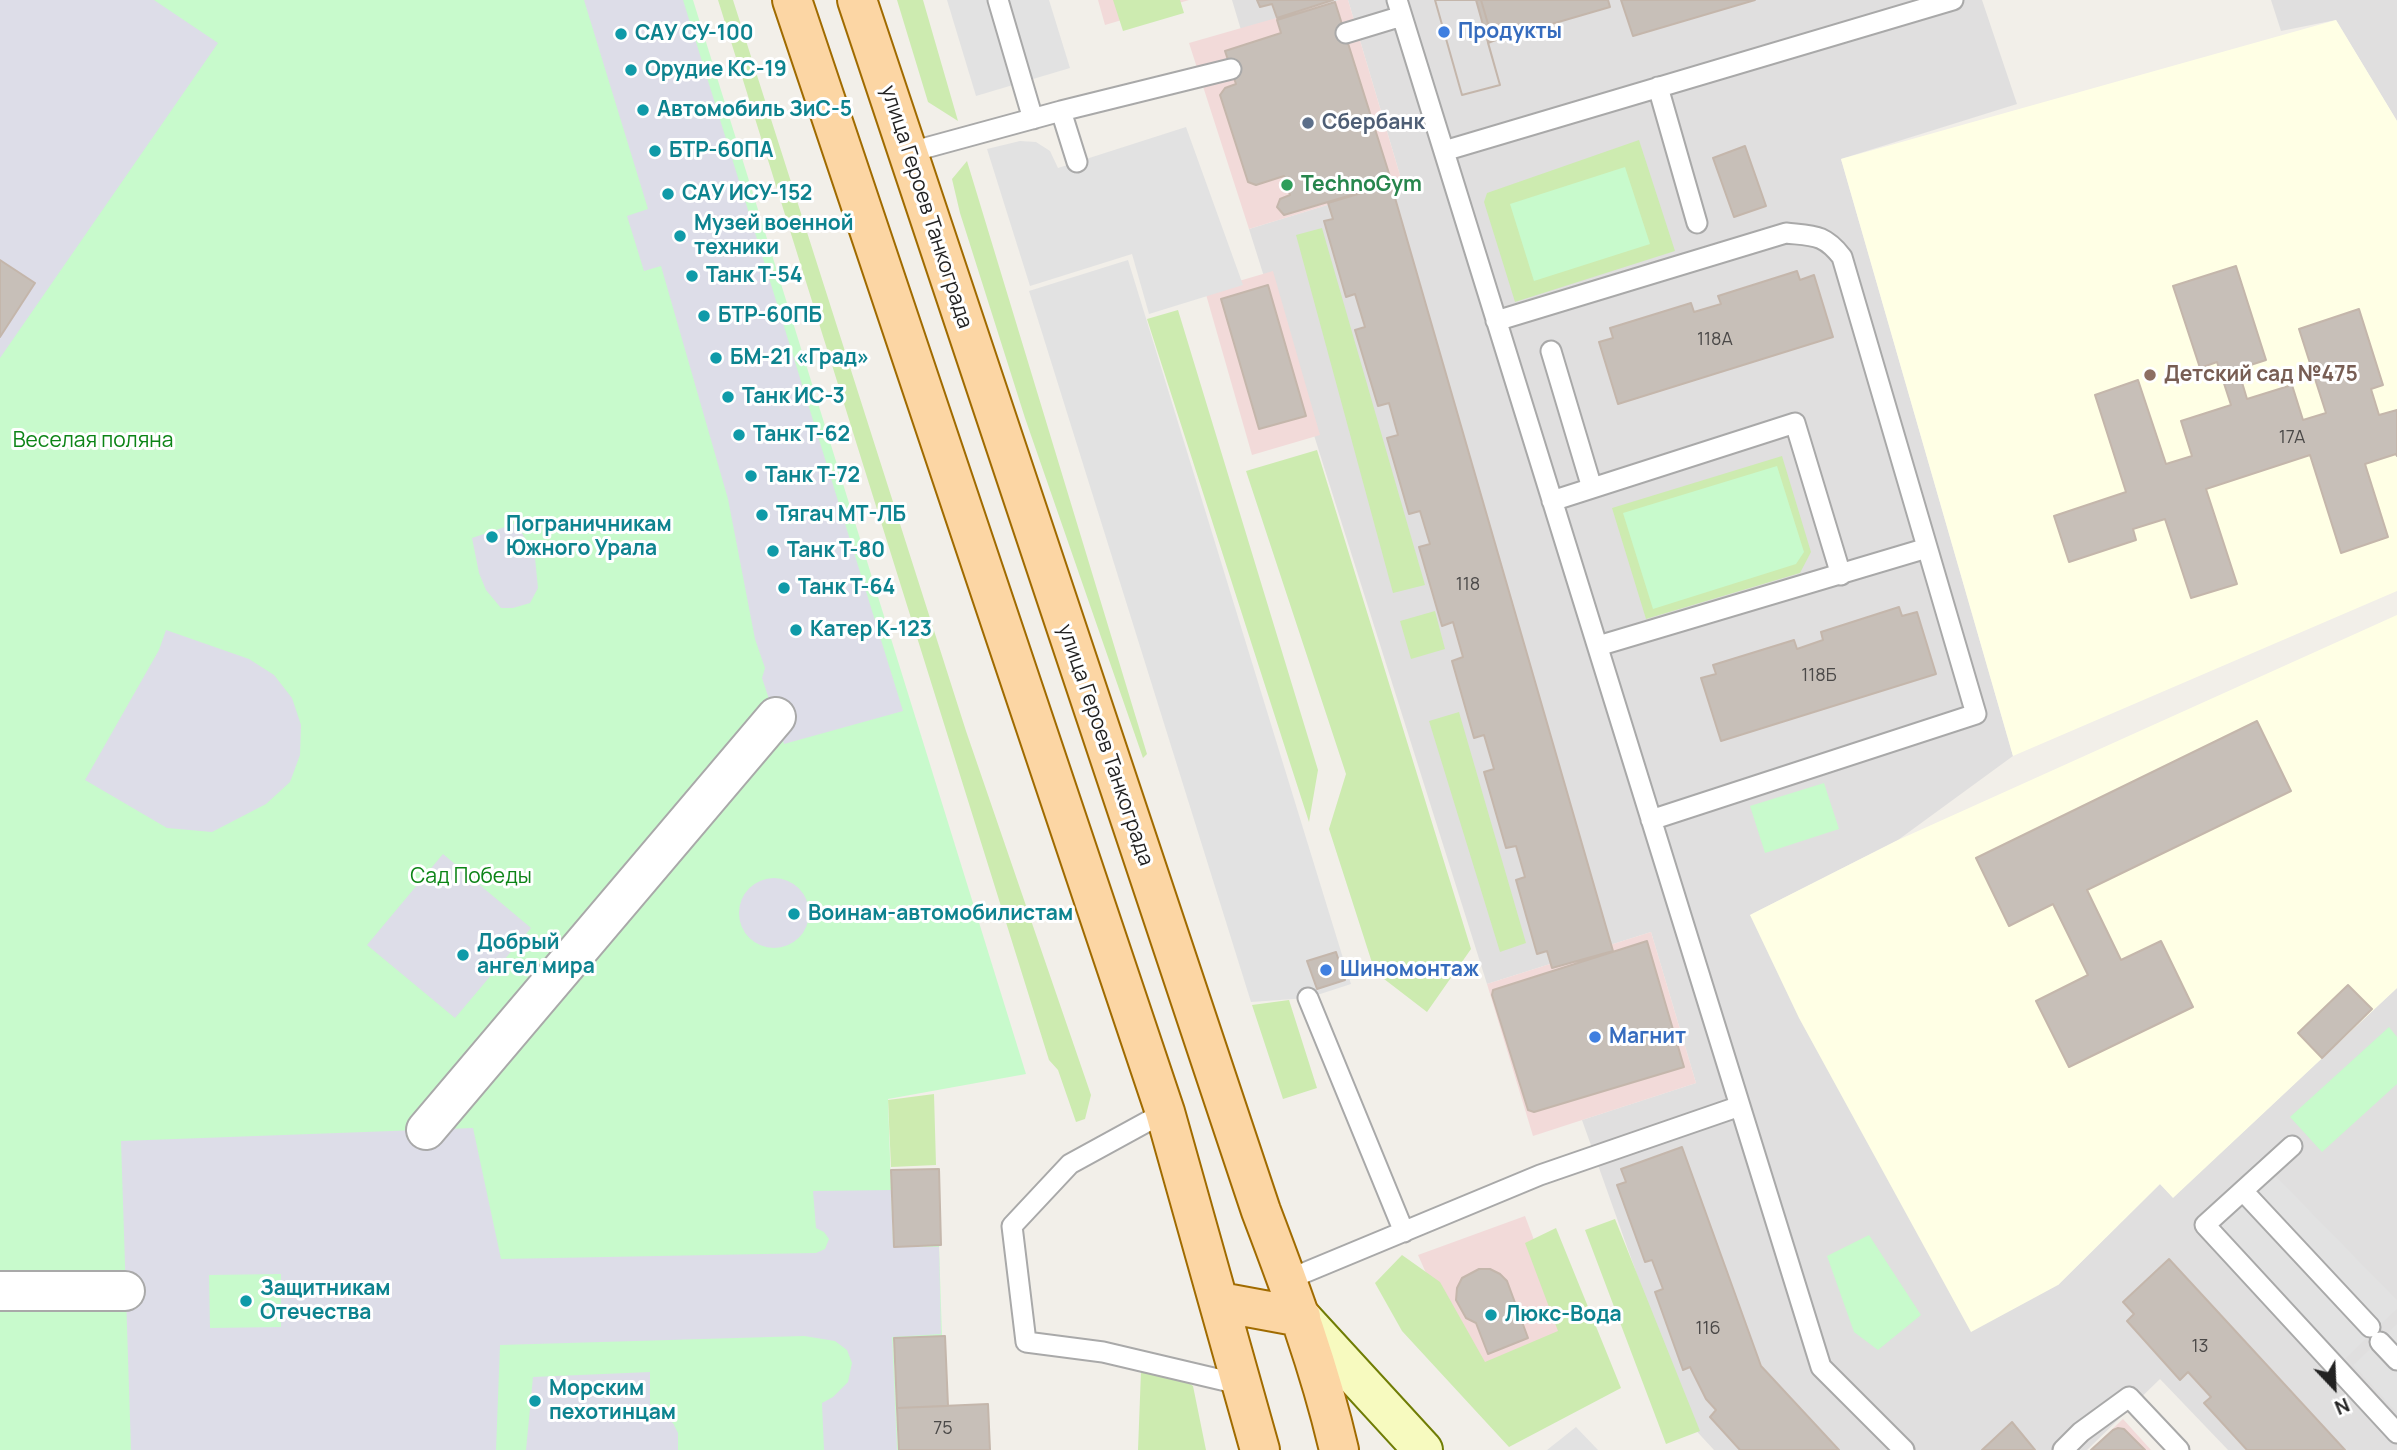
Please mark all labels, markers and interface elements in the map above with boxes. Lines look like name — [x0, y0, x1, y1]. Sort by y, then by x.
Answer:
place label: Продукты — [1458, 19, 1562, 45]
place label: САУ СУ-100 — [635, 21, 754, 47]
marker: Продукты — [1436, 24, 1452, 40]
marker: САУ СУ-100 — [613, 26, 629, 42]
place label: Орудие КС-19 — [645, 57, 787, 83]
marker: Орудие КС-19 — [623, 62, 639, 78]
street label: улица Героев Танкограда — [875, 82, 977, 332]
place label: Автомобиль ЗиС-5 — [657, 97, 852, 123]
marker: Автомобиль ЗиС-5 — [635, 102, 651, 118]
place label: Сбербанк — [1322, 110, 1425, 136]
marker: Сбербанк — [1300, 115, 1316, 131]
place label: БТР-60ПА — [669, 138, 774, 164]
marker: БТР-60ПА — [647, 143, 663, 159]
place label: TechnoGym — [1301, 172, 1422, 198]
marker: TechnoGym — [1279, 177, 1295, 193]
place label: САУ ИСУ-152 — [682, 181, 812, 207]
marker: САУ ИСУ-152 — [660, 186, 676, 202]
place label: Музей военной техники — [694, 211, 853, 261]
marker: Музей военной техники — [672, 228, 688, 244]
place label: Танк Т-54 — [706, 263, 802, 289]
marker: Танк Т-54 — [684, 268, 700, 284]
place label: БТР-60ПБ — [718, 303, 822, 329]
marker: БТР-60ПБ — [696, 308, 712, 324]
house number: 118А — [1697, 329, 1733, 351]
place label: БМ-21 «Град» — [730, 345, 869, 371]
marker: БМ-21 «Град» — [708, 350, 724, 366]
place label: Детский сад №475 — [2164, 362, 2358, 388]
marker: Детский сад №475 — [2142, 367, 2158, 383]
place label: Танк ИС-3 — [742, 384, 845, 410]
marker: Танк ИС-3 — [720, 389, 736, 405]
place label: Танк Т-62 — [753, 422, 850, 448]
marker: Танк Т-62 — [731, 427, 747, 443]
house number: 17А — [2279, 427, 2305, 449]
park label: Веселая поляна — [13, 428, 173, 454]
place label: Танк Т-72 — [765, 463, 860, 489]
marker: Танк Т-72 — [743, 468, 759, 484]
place label: Тягач МТ-ЛБ — [776, 502, 906, 528]
marker: Тягач МТ-ЛБ — [754, 507, 770, 523]
place label: Пограничникам Южного Урала — [506, 512, 672, 562]
marker: Пограничникам Южного Урала — [484, 529, 500, 545]
place label: Танк Т-80 — [787, 538, 885, 564]
marker: Танк Т-80 — [765, 543, 781, 559]
house number: 118 — [1456, 574, 1480, 596]
place label: Танк Т-64 — [798, 575, 895, 601]
marker: Танк Т-64 — [776, 580, 792, 596]
place label: Катер К-123 — [810, 617, 932, 643]
street label: улица Героев Танкограда — [1052, 621, 1158, 869]
marker: Катер К-123 — [788, 622, 804, 638]
house number: 118Б — [1801, 665, 1837, 687]
park label: Сад Победы — [410, 864, 532, 890]
place label: Воинам-автомобилистам — [808, 901, 1073, 927]
marker: Воинам-автомобилистам — [786, 906, 802, 922]
place label: Добрый ангел мира — [477, 930, 595, 980]
marker: Добрый ангел мира — [455, 947, 471, 963]
place label: Шиномонтаж — [1340, 957, 1479, 983]
marker: Шиномонтаж — [1318, 962, 1334, 978]
place label: Магнит — [1609, 1024, 1686, 1050]
marker: Магнит — [1587, 1029, 1603, 1045]
place label: Защитникам Отечества — [260, 1276, 391, 1326]
marker: Защитникам Отечества — [238, 1293, 254, 1309]
place label: Люкс-Вода — [1505, 1302, 1622, 1328]
marker: Люкс-Вода — [1483, 1307, 1499, 1323]
house number: 116 — [1695, 1318, 1721, 1340]
house number: 13 — [2192, 1336, 2208, 1358]
north arrow — [2299, 1352, 2369, 1422]
place label: Морским пехотинцам — [549, 1376, 676, 1426]
text: N — [2331, 1392, 2354, 1421]
marker: Морским пехотинцам — [527, 1393, 543, 1409]
house number: 75 — [933, 1418, 953, 1440]

